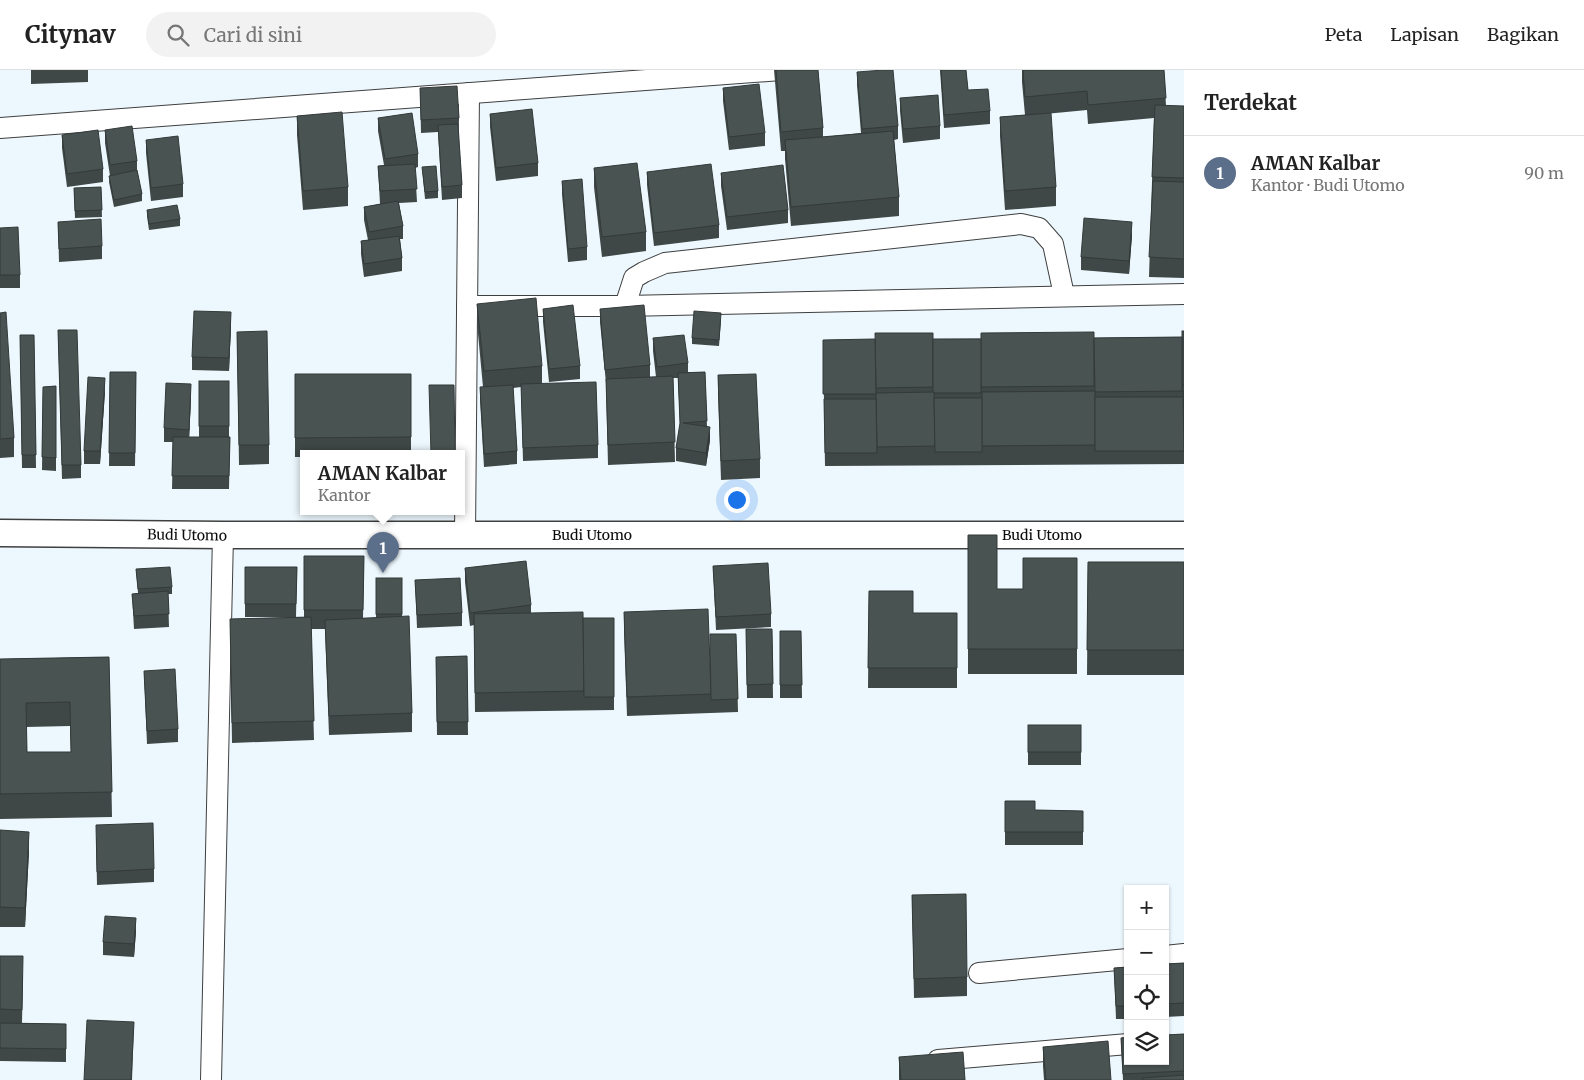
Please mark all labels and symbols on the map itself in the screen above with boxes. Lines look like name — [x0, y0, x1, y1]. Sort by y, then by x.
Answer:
your location — [724, 487, 750, 513]
street label: Budi Utomo — [147, 525, 227, 545]
street label: Budi Utomo — [552, 526, 632, 544]
street label: Budi Utomo — [1002, 526, 1082, 544]
pin: 1 — [367, 532, 399, 573]

